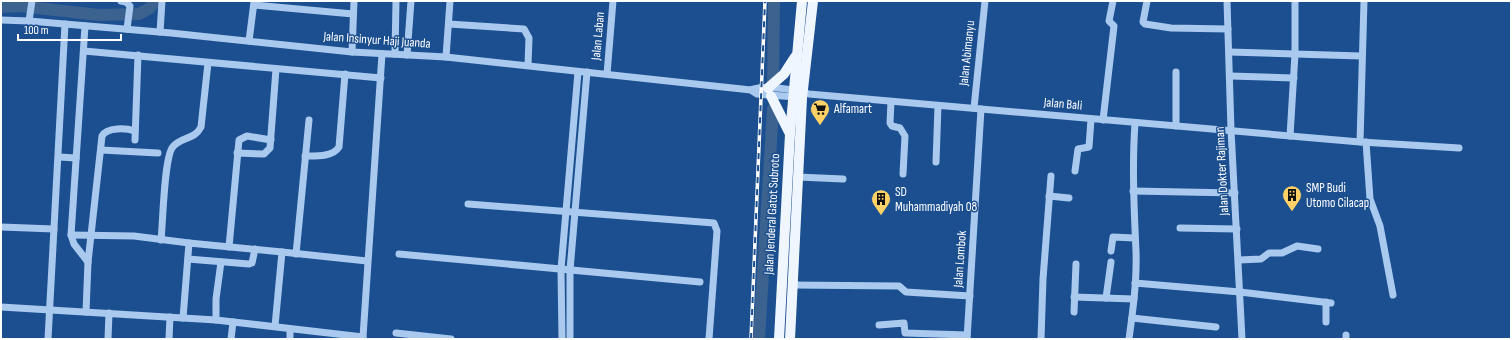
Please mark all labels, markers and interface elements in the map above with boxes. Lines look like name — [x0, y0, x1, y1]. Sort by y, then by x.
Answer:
street label: Jalan Laban — [588, 11, 608, 62]
scale bar — [18, 16, 121, 42]
street label: Jalan Abimanyu — [956, 20, 978, 87]
text: 100 m — [24, 23, 49, 38]
street label: Jalan Insinyur Haji Juanda — [322, 28, 431, 52]
street label: Jalan Bali — [1042, 94, 1083, 114]
supermarket icon: Alfamart — [809, 98, 831, 126]
place label: Alfamart — [833, 101, 872, 117]
street label: Jalan Dokter Rajiman — [1212, 126, 1232, 217]
street label: Jalan Jenderal Gatot Subroto — [761, 153, 783, 276]
place label: SMP Budi Utomo Cilacap — [1306, 180, 1369, 211]
place label: SD Muhammadiyah 08 — [895, 184, 978, 215]
building icon: SMP Budi Utomo Cilacap — [1281, 184, 1303, 212]
building icon: SD Muhammadiyah 08 — [870, 188, 892, 216]
street label: Jalan Lombok — [950, 230, 970, 289]

